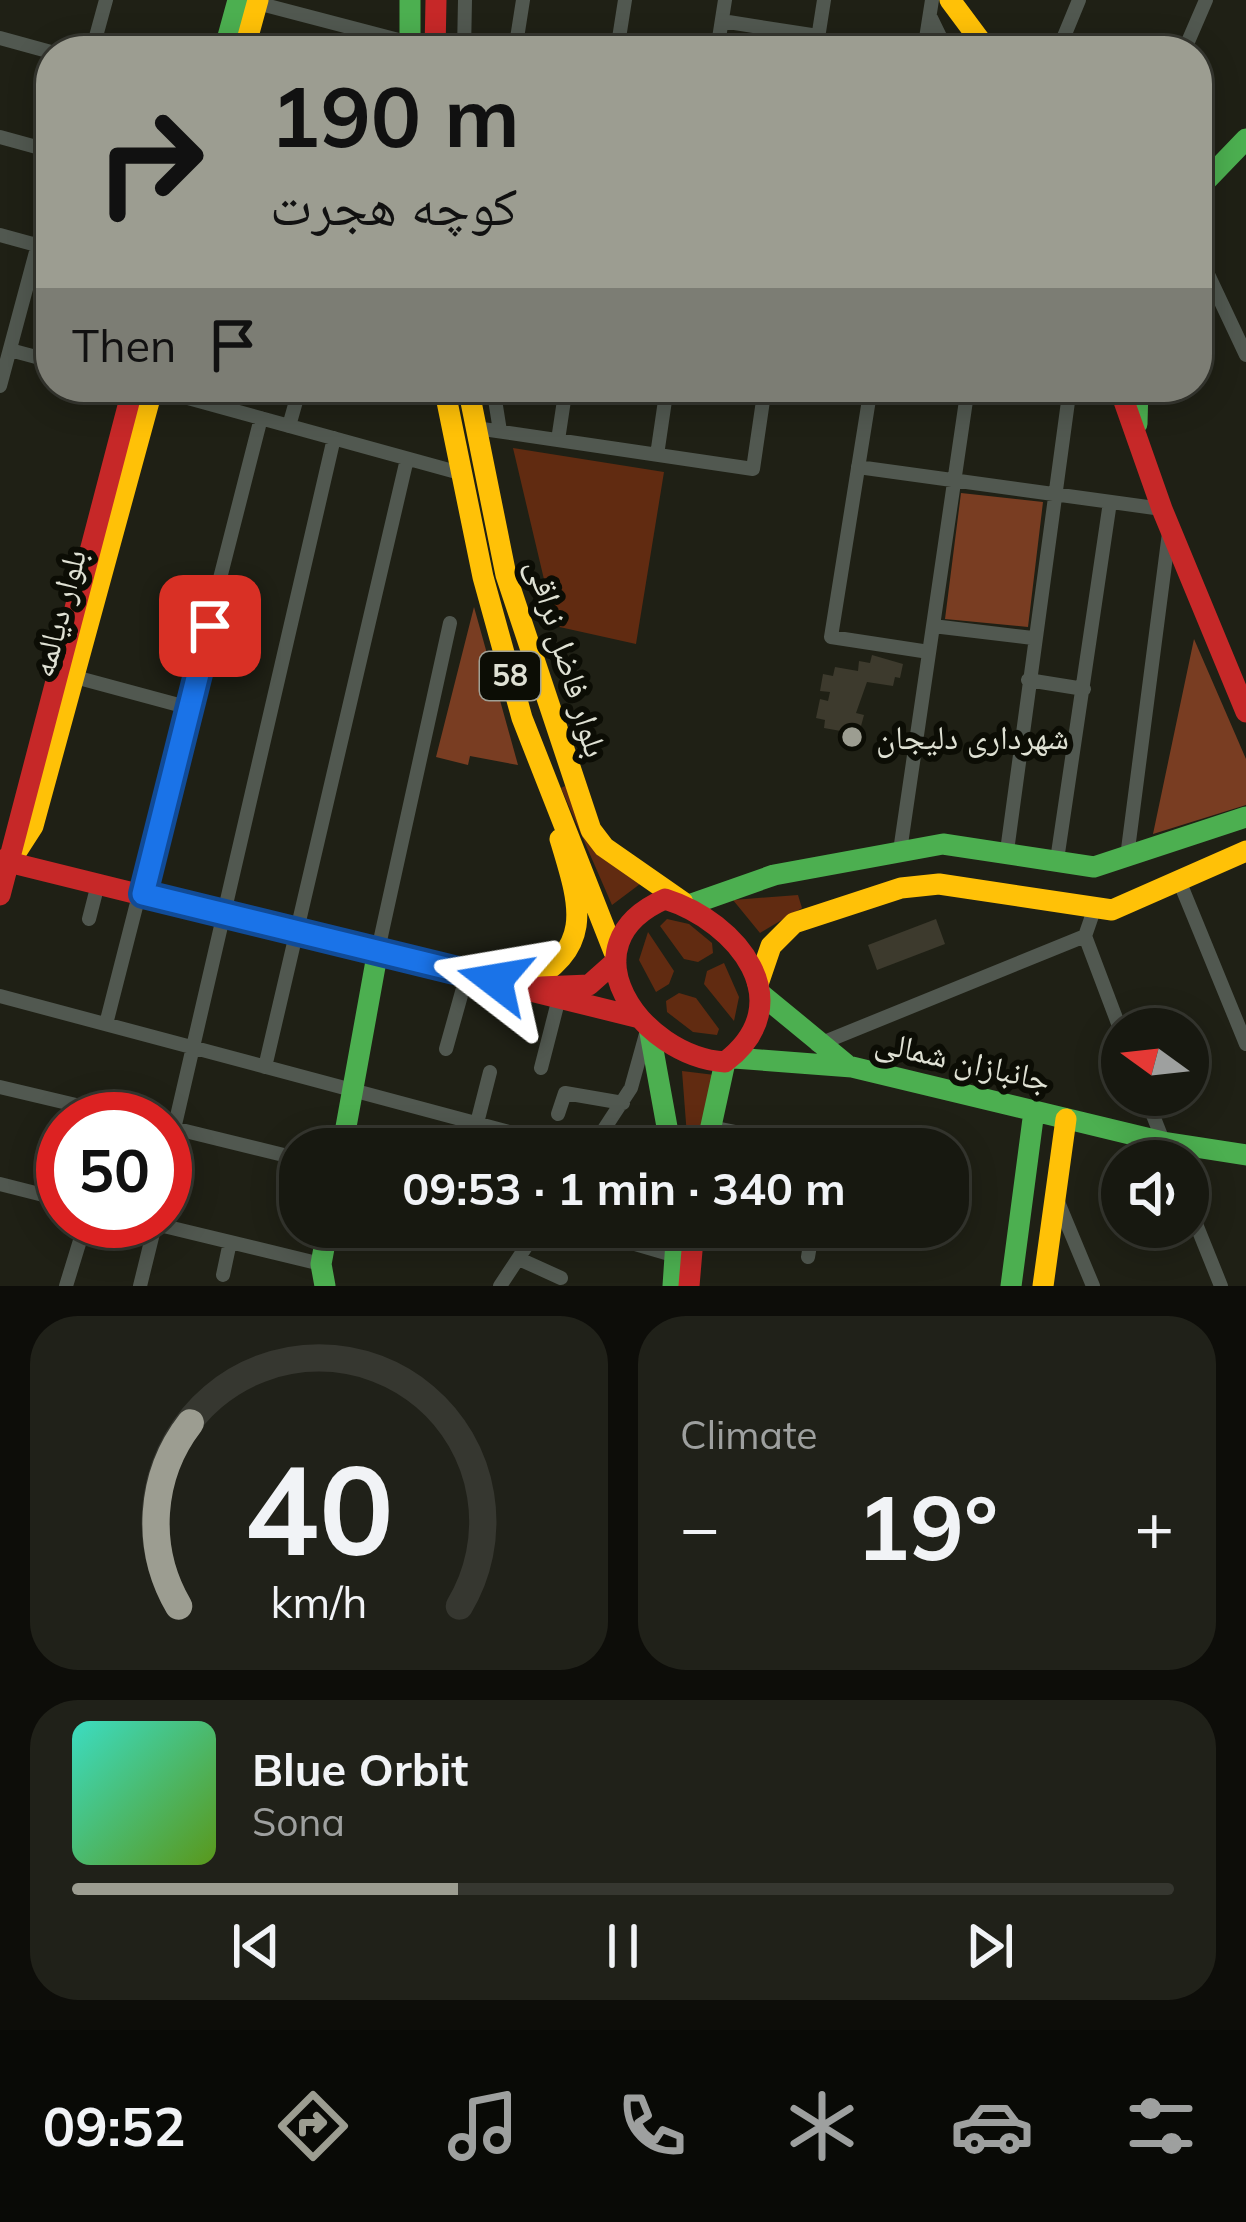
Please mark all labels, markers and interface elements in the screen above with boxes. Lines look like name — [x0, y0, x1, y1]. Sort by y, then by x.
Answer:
text: 190 m — [270, 63, 520, 168]
icon: right — [72, 84, 228, 240]
text: کوچه هجرت — [270, 171, 517, 239]
icon: arrive — [200, 312, 266, 378]
text: Then — [72, 317, 176, 373]
street label: بلوار دیالمه — [21, 544, 94, 681]
street label: بلوار فاضل نراقی — [518, 554, 618, 762]
pin — [159, 575, 261, 677]
icon: arrive — [177, 593, 243, 659]
road number: 58 — [480, 652, 540, 700]
place label: شهرداری دلیجان — [876, 716, 1069, 758]
marker: شهرداری دلیجان — [839, 724, 865, 750]
position arrow — [432, 917, 558, 1043]
north arrow — [1101, 1008, 1209, 1116]
map controls — [1101, 1008, 1209, 1248]
street label: جانبازان شمالی — [871, 1019, 1055, 1101]
speed limit sign: 50 — [36, 1092, 192, 1248]
button: sound — [1101, 1140, 1209, 1248]
text: 09:53 · 1 min · 340 m — [402, 1160, 846, 1216]
text: Climate — [680, 1410, 818, 1459]
text: 40 — [244, 1430, 394, 1586]
text: 19° — [856, 1470, 998, 1583]
text: − — [680, 1485, 720, 1568]
text: + — [1134, 1485, 1174, 1568]
text: km/h — [270, 1575, 368, 1629]
text: Blue Orbit — [252, 1741, 468, 1797]
text: Sona — [252, 1797, 345, 1846]
icon: previous — [223, 1913, 289, 1979]
icon: pause — [590, 1913, 656, 1979]
icon: next — [957, 1913, 1023, 1979]
icon: directions — [271, 2084, 355, 2168]
icon: music — [441, 2084, 525, 2168]
icon: phone — [610, 2084, 694, 2168]
icon: climate — [780, 2084, 864, 2168]
icon: car — [950, 2084, 1034, 2168]
icon: filters — [1119, 2084, 1203, 2168]
text: 09:52 — [43, 2092, 186, 2160]

